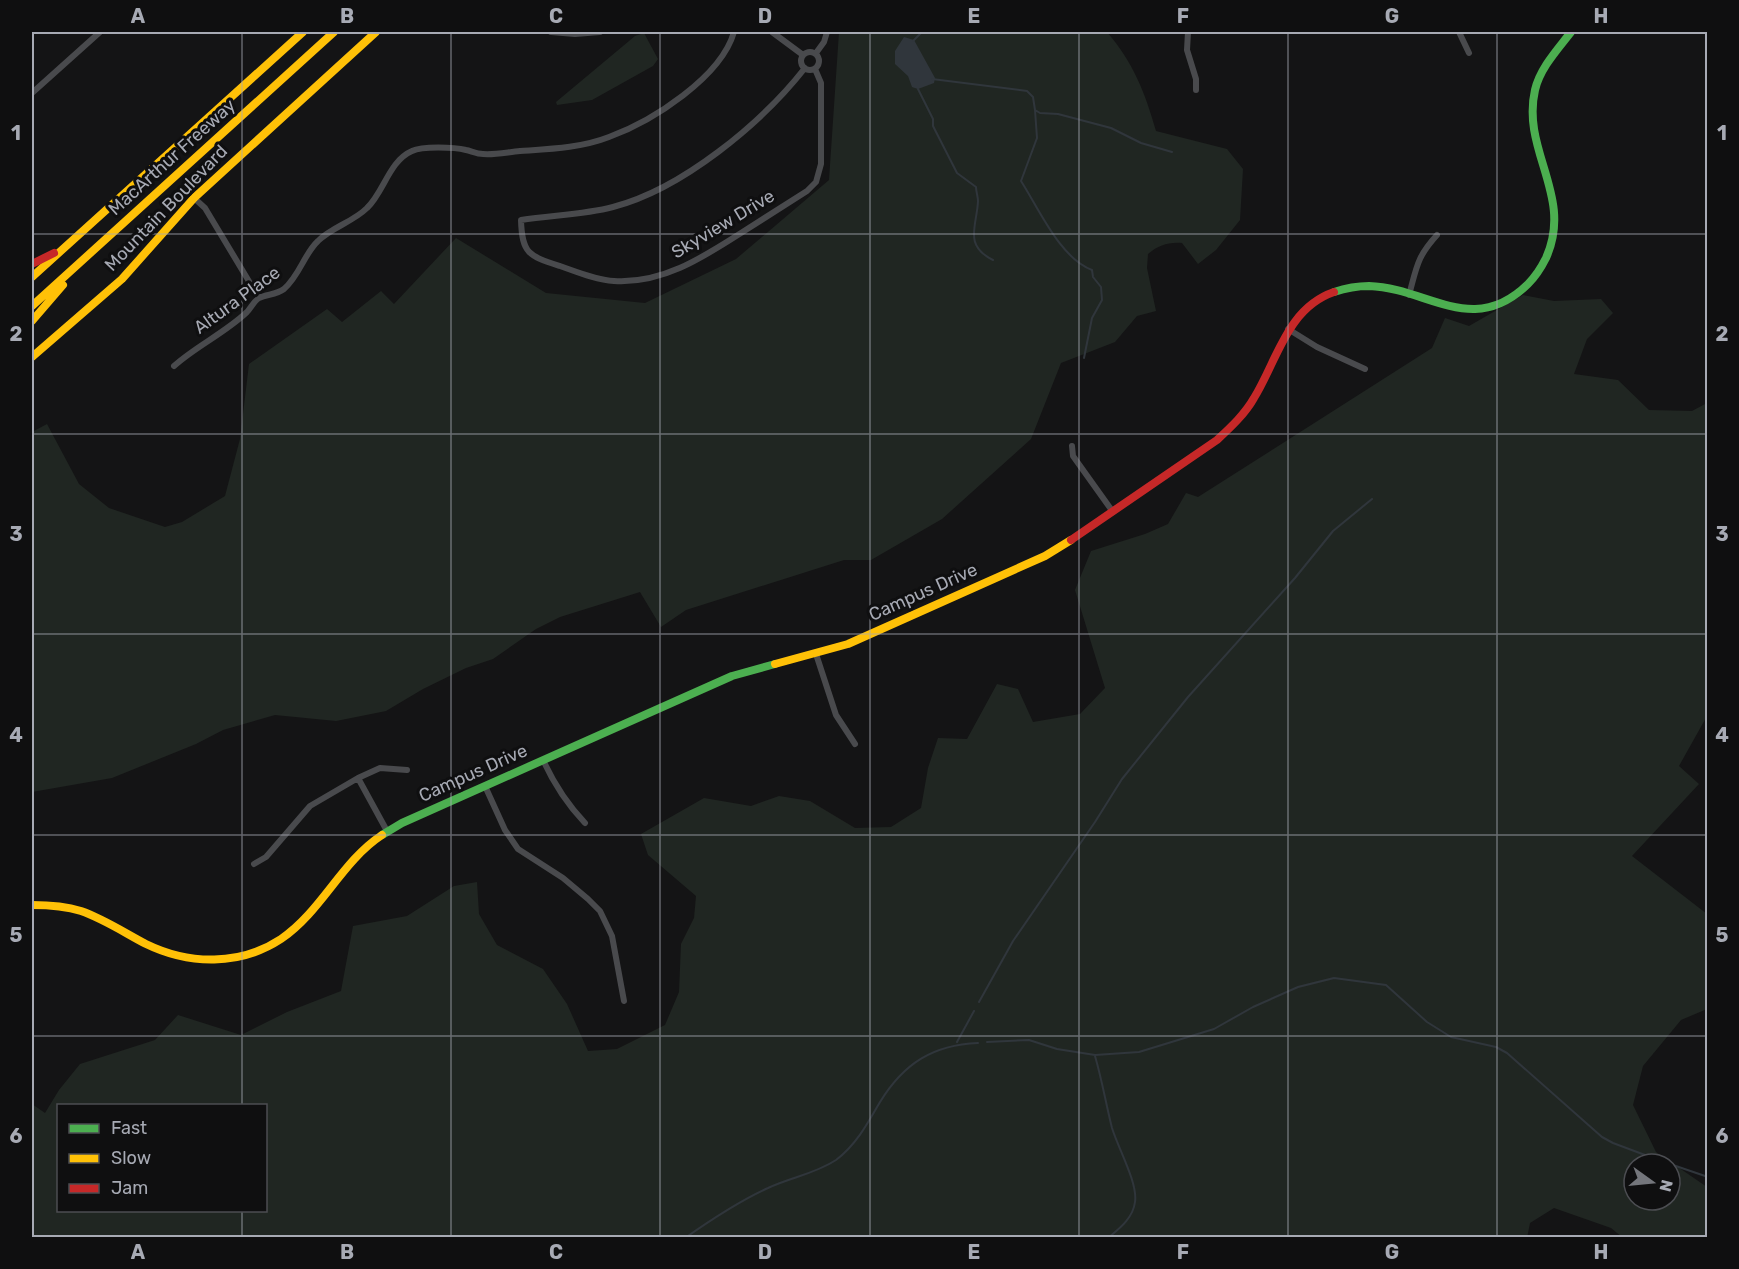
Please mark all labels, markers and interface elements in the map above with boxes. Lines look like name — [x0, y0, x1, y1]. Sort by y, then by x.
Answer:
text: A — [131, 4, 146, 28]
text: B — [340, 4, 354, 28]
text: C — [549, 4, 563, 28]
text: D — [758, 4, 772, 28]
text: E — [968, 4, 980, 28]
text: F — [1177, 4, 1189, 28]
text: G — [1385, 4, 1399, 28]
text: H — [1594, 4, 1608, 28]
street label: MacArthur Freeway — [104, 94, 240, 220]
text: 1 — [11, 121, 21, 145]
text: 1 — [1717, 121, 1727, 145]
street label: Mountain Boulevard — [100, 140, 232, 276]
street label: Skyview Drive — [667, 185, 779, 263]
street label: Altura Place — [190, 261, 284, 339]
text: 2 — [10, 322, 23, 346]
text: 2 — [1716, 322, 1729, 346]
text: 3 — [9, 522, 23, 546]
text: 3 — [1715, 522, 1729, 546]
street label: Campus Drive — [865, 558, 981, 626]
text: 4 — [9, 723, 23, 747]
text: 4 — [1715, 723, 1729, 747]
street label: Campus Drive — [415, 739, 531, 807]
text: 5 — [10, 923, 23, 947]
text: 5 — [1716, 923, 1729, 947]
legend — [57, 1104, 267, 1212]
text: Fast — [111, 1117, 147, 1139]
text: 6 — [9, 1124, 23, 1148]
text: 6 — [1715, 1124, 1729, 1148]
text: Slow — [111, 1147, 151, 1169]
north arrow — [1622, 1152, 1682, 1212]
text: Jam — [111, 1177, 148, 1199]
text: N — [1655, 1178, 1677, 1194]
text: A — [131, 1240, 146, 1264]
text: B — [340, 1240, 354, 1264]
text: C — [549, 1240, 563, 1264]
text: D — [758, 1240, 772, 1264]
text: E — [968, 1240, 980, 1264]
text: F — [1177, 1240, 1189, 1264]
text: G — [1385, 1240, 1399, 1264]
text: H — [1594, 1240, 1608, 1264]

